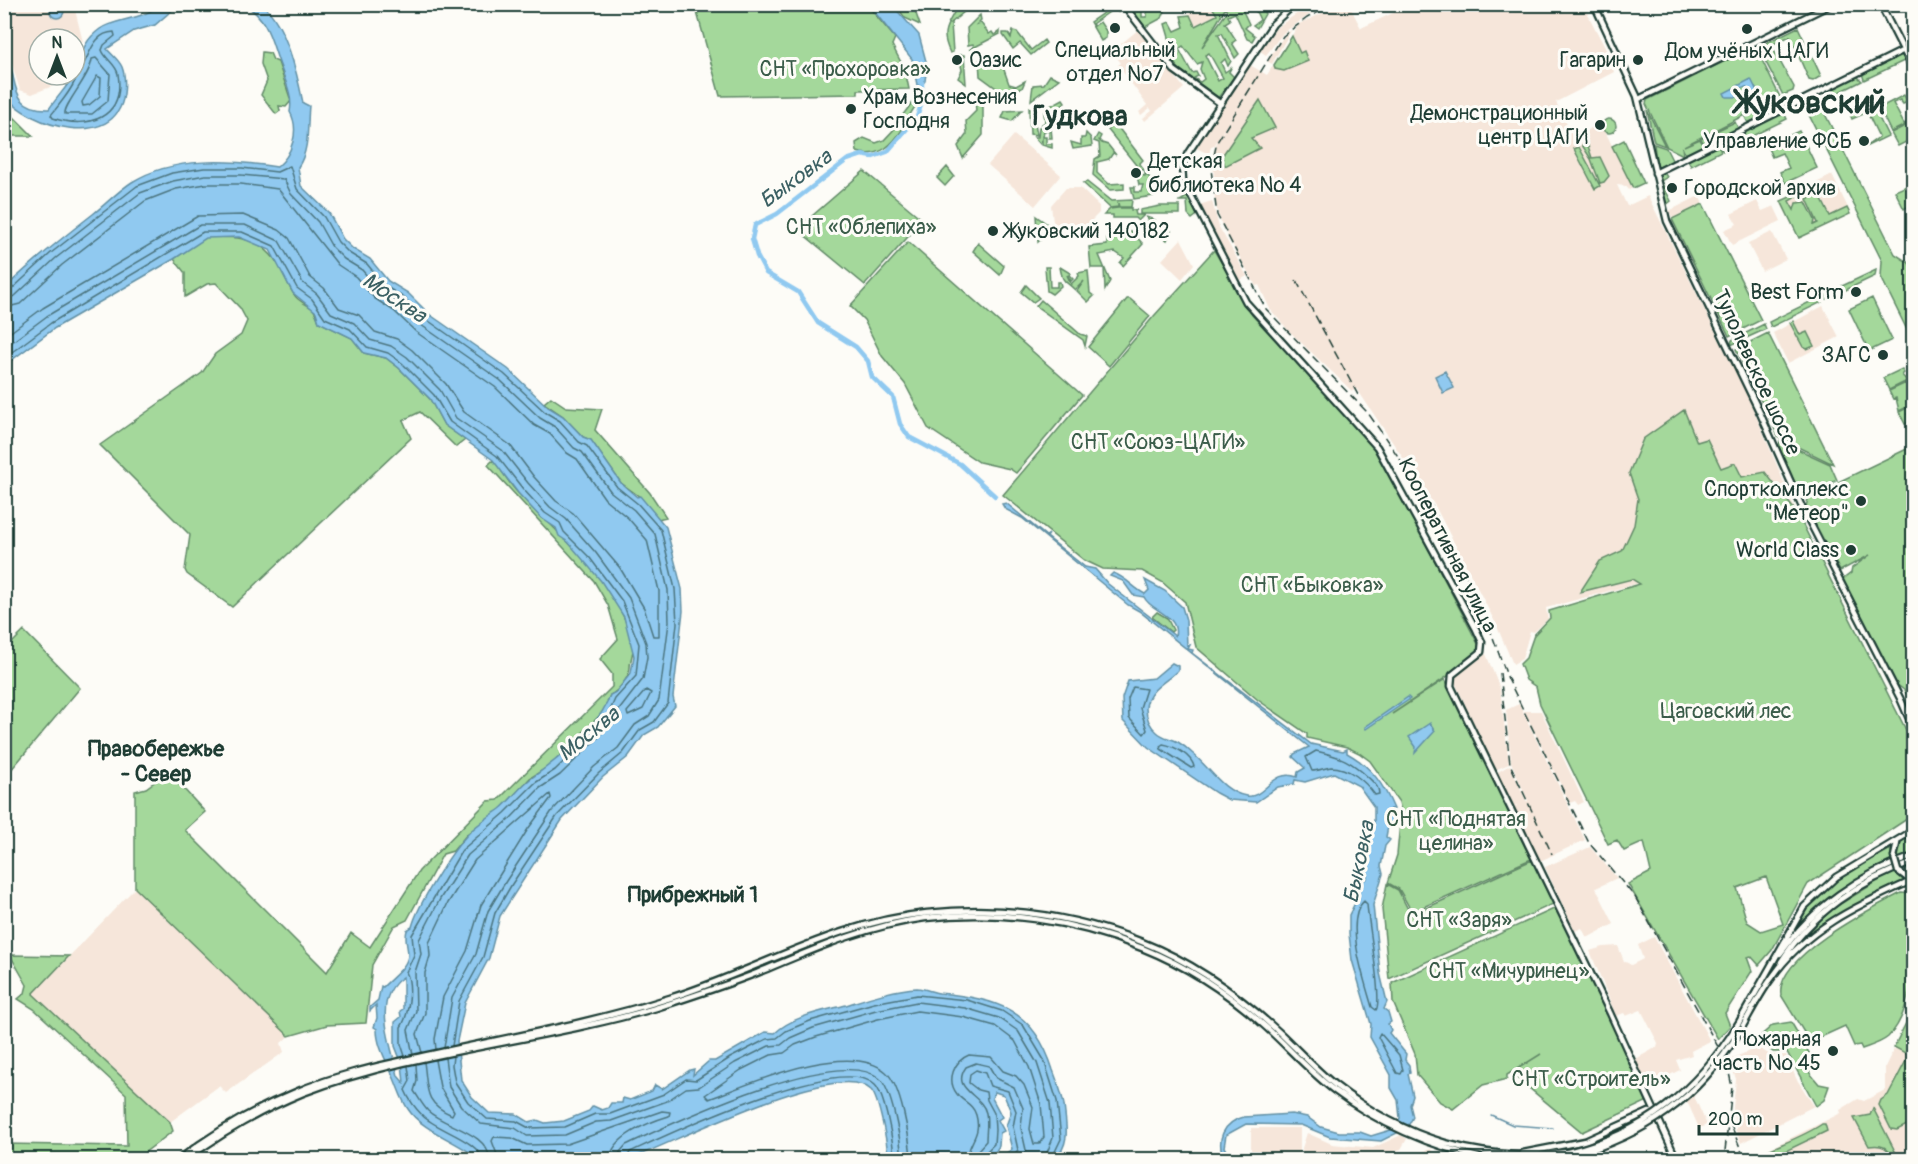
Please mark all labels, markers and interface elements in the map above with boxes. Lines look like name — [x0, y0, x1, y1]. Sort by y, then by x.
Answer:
marker: Специальный отдел №7 — [1108, 21, 1122, 35]
marker: Дом учёных ЦАГИ — [1740, 22, 1754, 36]
north arrow — [27, 27, 87, 87]
text: N — [52, 33, 63, 53]
place label: Специальный отдел №7 — [1054, 37, 1176, 88]
place label: Дом учёных ЦАГИ — [1664, 38, 1829, 65]
place label: Оазис — [969, 47, 1022, 74]
place label: Гагарин — [1560, 47, 1626, 74]
marker: Оазис — [950, 53, 964, 67]
marker: Гагарин — [1631, 53, 1645, 67]
park label: СНТ «Прохоровка» — [759, 56, 931, 83]
district label: Жуковский — [1731, 82, 1886, 123]
place label: Храм Вознесения Господня — [863, 84, 1017, 135]
district label: Гудкова — [1033, 100, 1127, 133]
place label: Демонстрационный центр ЦАГИ — [1410, 100, 1588, 151]
marker: Храм Вознесения Господня — [844, 102, 858, 116]
marker: Демонстрационный центр ЦАГИ — [1593, 118, 1607, 132]
place label: Управление ФСБ — [1703, 128, 1852, 155]
marker: Управление ФСБ — [1857, 134, 1871, 148]
water label: Быковка — [754, 142, 839, 215]
place label: Детская библиотека № 4 — [1147, 148, 1301, 199]
marker: Детская библиотека № 4 — [1129, 166, 1143, 180]
place label: Городской архив — [1684, 175, 1836, 202]
marker: Городской архив — [1665, 181, 1679, 195]
park label: СНТ «Облепиха» — [786, 214, 937, 241]
place label: Жуковский 140182 — [1002, 218, 1170, 245]
marker: Жуковский 140182 — [986, 224, 1000, 238]
water label: Москва — [357, 266, 433, 330]
place label: Best Form — [1750, 279, 1844, 306]
street label: Туполевское шоссе — [1706, 285, 1807, 460]
marker: Best Form — [1849, 285, 1863, 299]
place label: ЗАГС — [1822, 342, 1871, 369]
marker: ЗАГС — [1876, 348, 1890, 362]
park label: СНТ «Союз-ЦАГИ» — [1071, 429, 1246, 456]
street label: Кооперативная улица — [1392, 453, 1503, 637]
place label: Спорткомплекс "Метеор" — [1704, 476, 1849, 527]
marker: Спорткомплекс "Метеор" — [1854, 494, 1868, 508]
place label: World Class — [1736, 537, 1840, 564]
marker: World Class — [1844, 543, 1858, 557]
park label: СНТ «Быковка» — [1241, 572, 1384, 599]
park label: Цаговский лес — [1661, 698, 1792, 725]
water label: Москва — [552, 699, 626, 767]
district label: Правобережье - Север — [88, 735, 225, 788]
park label: СНТ «Поднятая целина» — [1386, 806, 1526, 857]
water label: Быковка — [1337, 817, 1382, 906]
district label: Прибрежный 1 — [628, 881, 758, 909]
park label: СНТ «Заря» — [1406, 907, 1512, 934]
park label: СНТ «Мичуринец» — [1429, 958, 1590, 985]
place label: Пожарная часть № 45 — [1712, 1026, 1821, 1077]
marker: Пожарная часть № 45 — [1826, 1044, 1840, 1058]
park label: СНТ «Строитель» — [1511, 1066, 1671, 1093]
scale bar — [1699, 1098, 1777, 1136]
text: 200 m — [1708, 1108, 1763, 1131]

